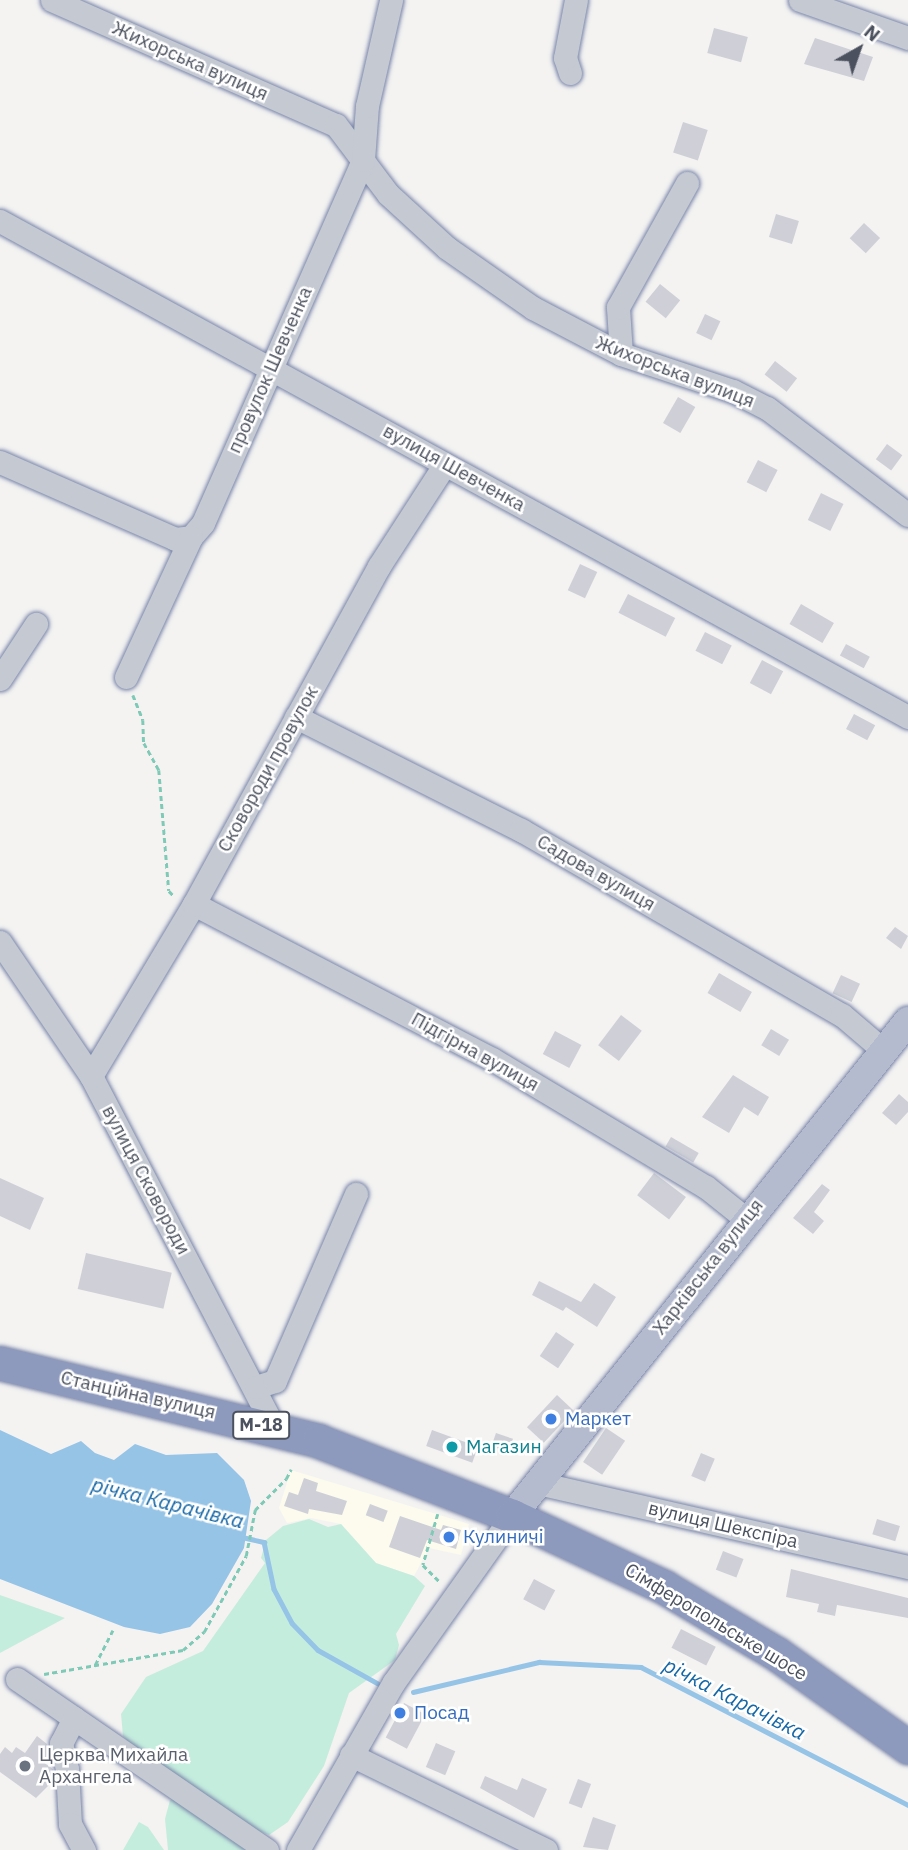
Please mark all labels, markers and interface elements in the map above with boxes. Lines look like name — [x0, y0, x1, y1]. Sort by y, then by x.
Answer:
north arrow — [824, 14, 894, 84]
street label: Жихорська вулиця — [109, 16, 271, 106]
text: N — [860, 19, 885, 47]
street label: провулок Шевченка — [223, 283, 317, 457]
street label: Жихорська вулиця — [592, 331, 758, 413]
street label: вулиця Шевченка — [379, 420, 529, 516]
street label: Сковороди провулок — [213, 682, 323, 856]
street label: Садова вулиця — [533, 830, 659, 916]
street label: Підгірна вулиця — [407, 1008, 543, 1096]
street label: вулиця Сковороди — [97, 1102, 195, 1258]
street label: Харківська вулиця — [648, 1195, 768, 1339]
street label: Станційна вулиця — [58, 1366, 218, 1424]
place label: Маркет — [565, 1408, 631, 1430]
road number: М-18 — [231, 1410, 291, 1440]
marker: Маркет — [543, 1411, 559, 1427]
place label: Магазин — [466, 1436, 542, 1458]
marker: Магазин — [444, 1439, 460, 1455]
water label: річка Карачівка — [89, 1471, 247, 1533]
street label: вулиця Шекспіра — [646, 1497, 800, 1553]
place label: Кулиничі — [463, 1526, 544, 1548]
marker: Кулиничі — [441, 1529, 457, 1545]
street label: Сімферопольське шосе — [621, 1559, 811, 1685]
water label: річка Карачівка — [660, 1651, 810, 1745]
place label: Посад — [414, 1702, 469, 1724]
marker: Посад — [392, 1705, 408, 1721]
place label: Церква Михайла Архангела — [39, 1744, 188, 1788]
marker: Церква Михайла Архангела — [17, 1758, 33, 1774]

